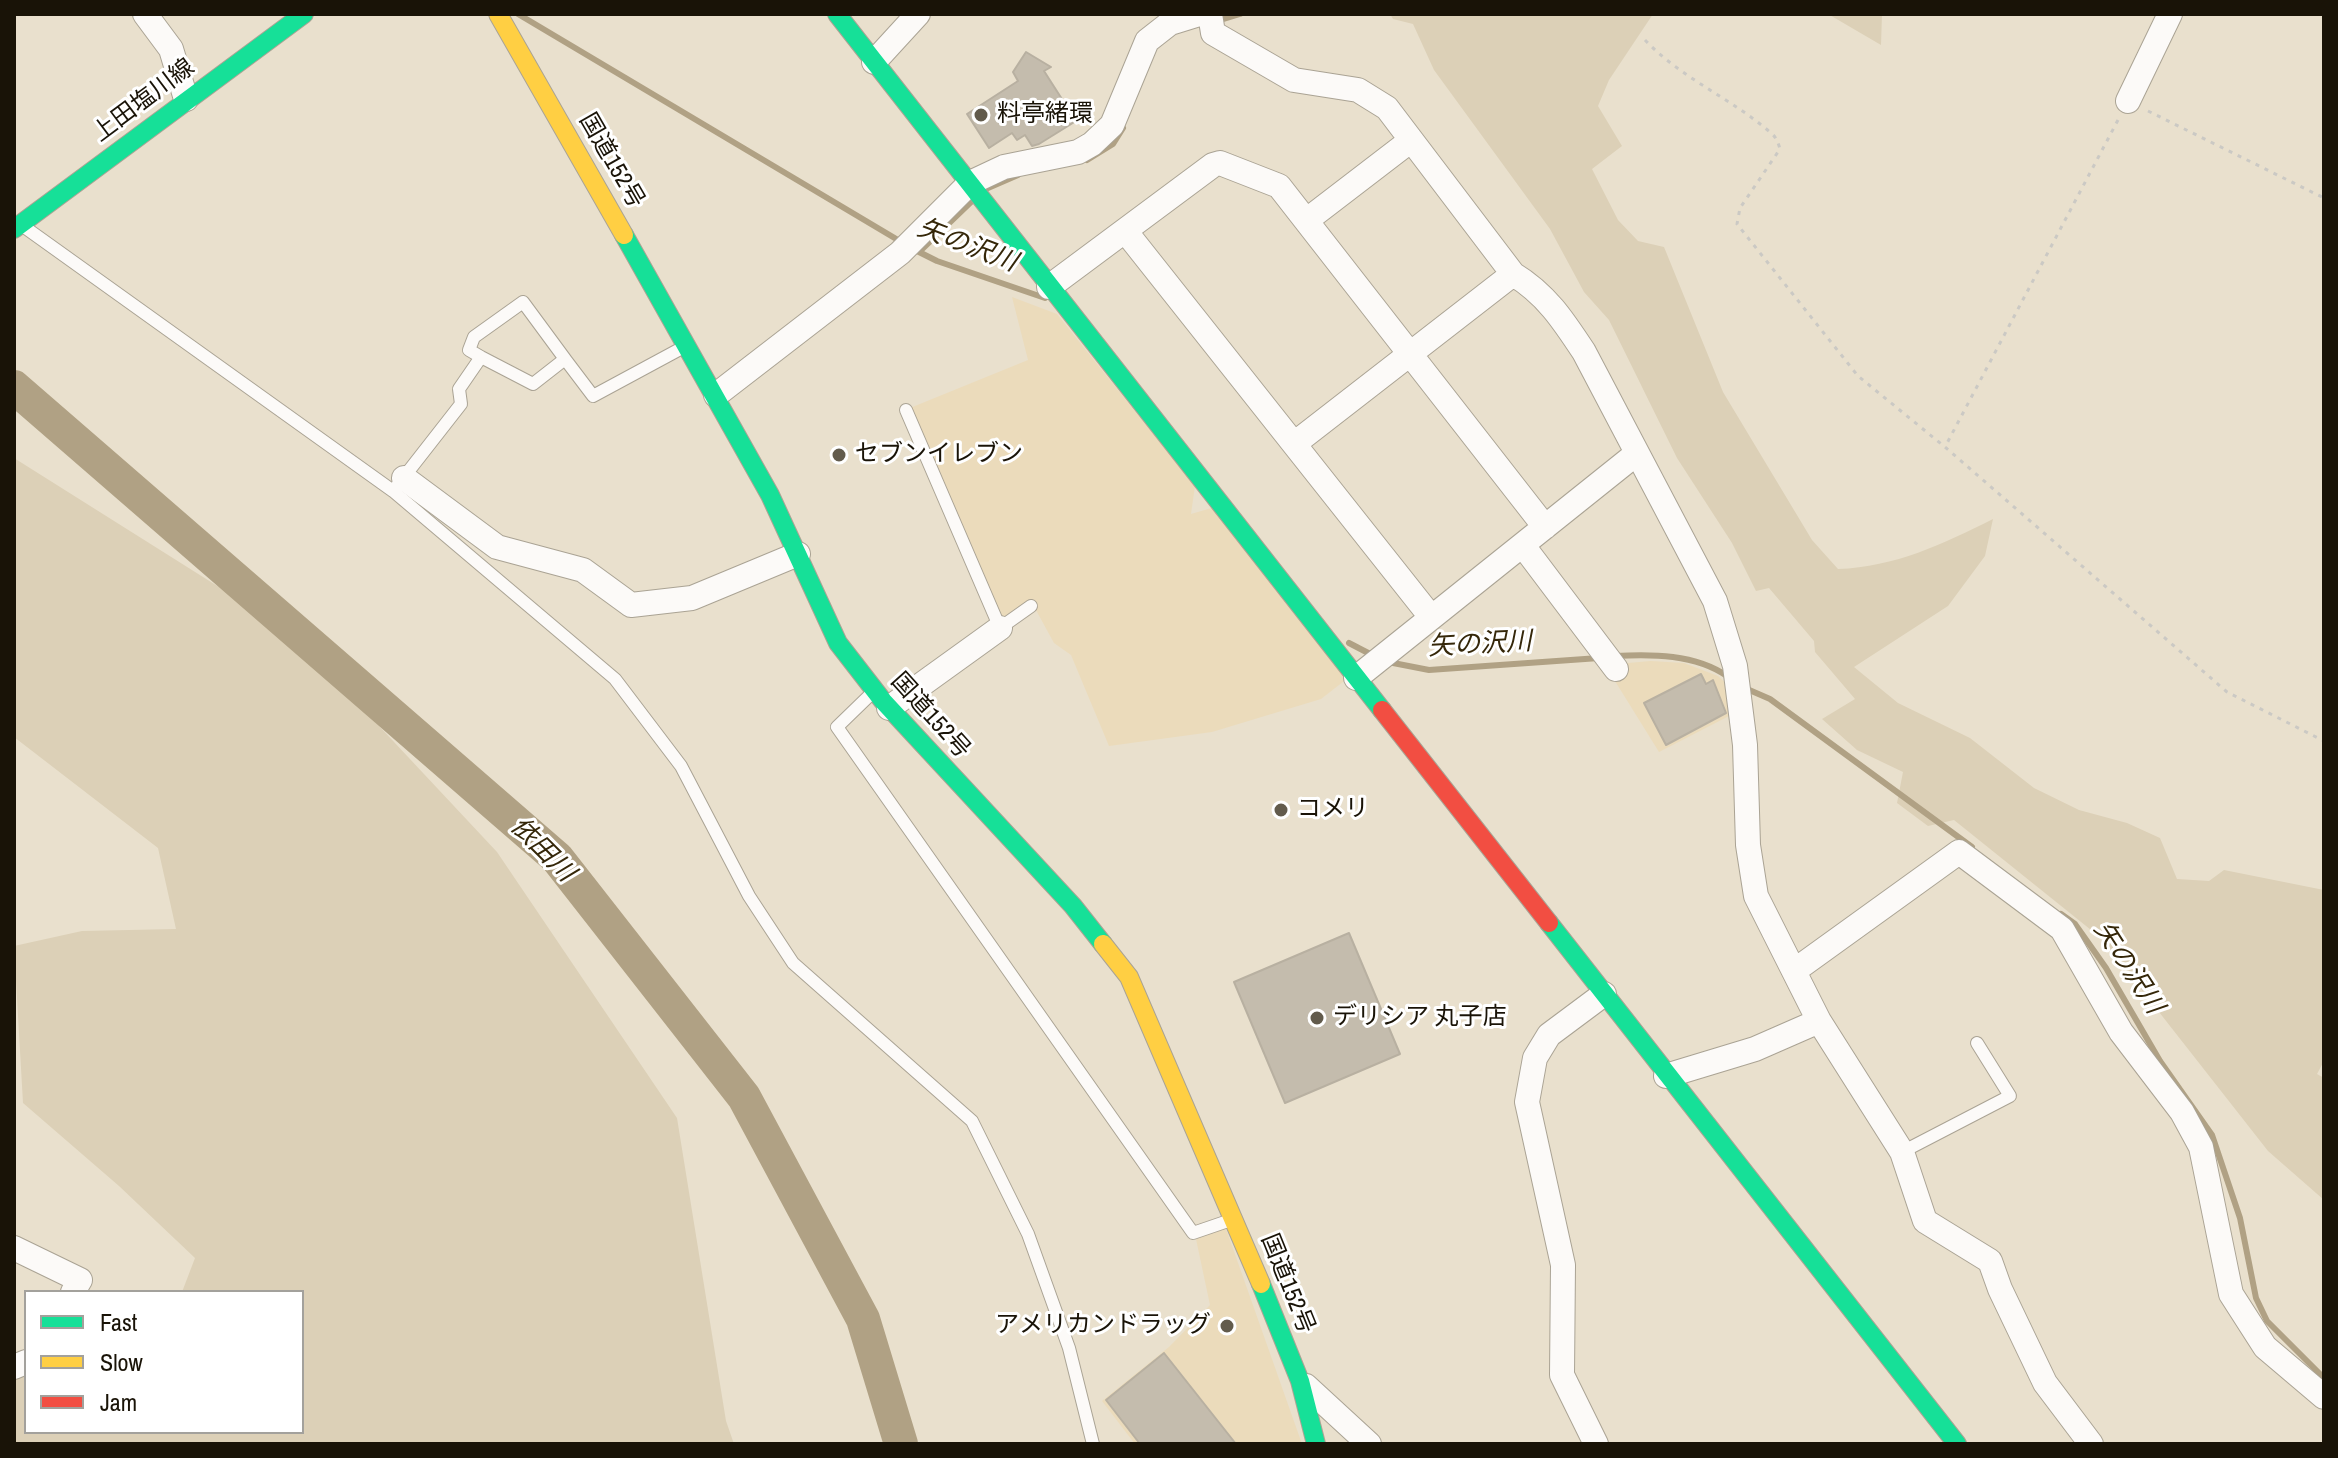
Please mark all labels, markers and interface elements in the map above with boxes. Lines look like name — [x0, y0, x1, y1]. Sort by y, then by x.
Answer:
street label: 上田塩川線 — [87, 53, 201, 149]
place label: 料亭緒環 — [997, 101, 1093, 129]
marker: 料亭緒環 — [972, 106, 990, 124]
street label: 国道152号 — [572, 108, 650, 214]
water label: 矢の沢川 — [913, 213, 1021, 279]
place label: セブンイレブン — [855, 441, 1023, 469]
marker: セブンイレブン — [830, 446, 848, 464]
water label: 矢の沢川 — [1427, 627, 1533, 663]
street label: 国道152号 — [884, 667, 976, 765]
place label: コメリ — [1297, 796, 1369, 824]
marker: コメリ — [1272, 801, 1290, 819]
water label: 依田川 — [503, 811, 581, 889]
water label: 矢の沢川 — [2087, 916, 2169, 1020]
place label: デリシア 丸子店 — [1333, 1004, 1506, 1032]
marker: デリシア 丸子店 — [1308, 1009, 1326, 1027]
street label: 国道152号 — [1254, 1230, 1320, 1338]
legend — [24, 1290, 304, 1434]
text: Fast — [100, 1306, 137, 1338]
place label: アメリカンドラッグ — [995, 1312, 1211, 1340]
marker: アメリカンドラッグ — [1218, 1317, 1236, 1335]
text: Slow — [100, 1346, 143, 1378]
text: Jam — [100, 1386, 137, 1418]

